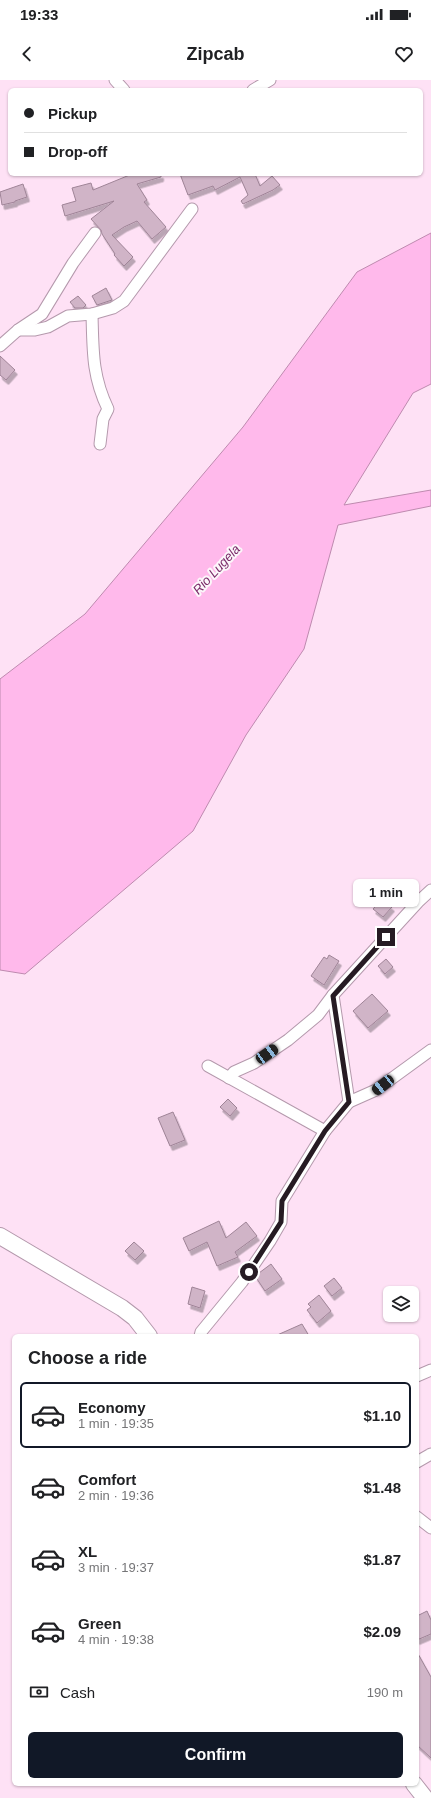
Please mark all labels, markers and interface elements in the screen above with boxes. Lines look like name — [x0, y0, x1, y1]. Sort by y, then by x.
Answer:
text: 19:33 — [20, 6, 58, 23]
icon: back — [16, 43, 38, 65]
icon: heart — [393, 43, 415, 65]
text: Zipcab — [186, 44, 245, 64]
text: Pickup — [48, 105, 97, 122]
text: Drop-off — [48, 143, 107, 160]
water label: Rio Lugela — [190, 541, 243, 597]
callout: 1 min — [353, 879, 419, 907]
text: 1 min — [369, 885, 403, 900]
route end — [377, 928, 395, 946]
car — [254, 1042, 280, 1066]
car — [370, 1073, 396, 1097]
route start — [240, 1263, 258, 1281]
map controls — [383, 1286, 419, 1322]
button: layers — [383, 1286, 419, 1322]
text: Choose a ride — [28, 1348, 147, 1368]
icon: car — [30, 1397, 66, 1433]
text: Economy — [78, 1399, 146, 1416]
text: $1.10 — [363, 1407, 401, 1424]
text: 1 min · 19:35 — [78, 1416, 154, 1431]
icon: car — [30, 1469, 66, 1505]
text: Comfort — [78, 1471, 136, 1488]
text: $1.48 — [363, 1479, 401, 1496]
text: 2 min · 19:36 — [78, 1488, 154, 1503]
icon: car — [30, 1541, 66, 1577]
text: XL — [78, 1543, 97, 1560]
text: $1.87 — [363, 1551, 401, 1568]
text: 3 min · 19:37 — [78, 1560, 154, 1575]
icon: car — [30, 1613, 66, 1649]
text: Green — [78, 1615, 121, 1632]
text: $2.09 — [363, 1623, 401, 1640]
text: 4 min · 19:38 — [78, 1632, 154, 1647]
icon: cash — [28, 1681, 50, 1703]
text: Cash — [60, 1684, 95, 1701]
text: 190 m — [367, 1685, 403, 1700]
button: Confirm — [28, 1732, 403, 1778]

